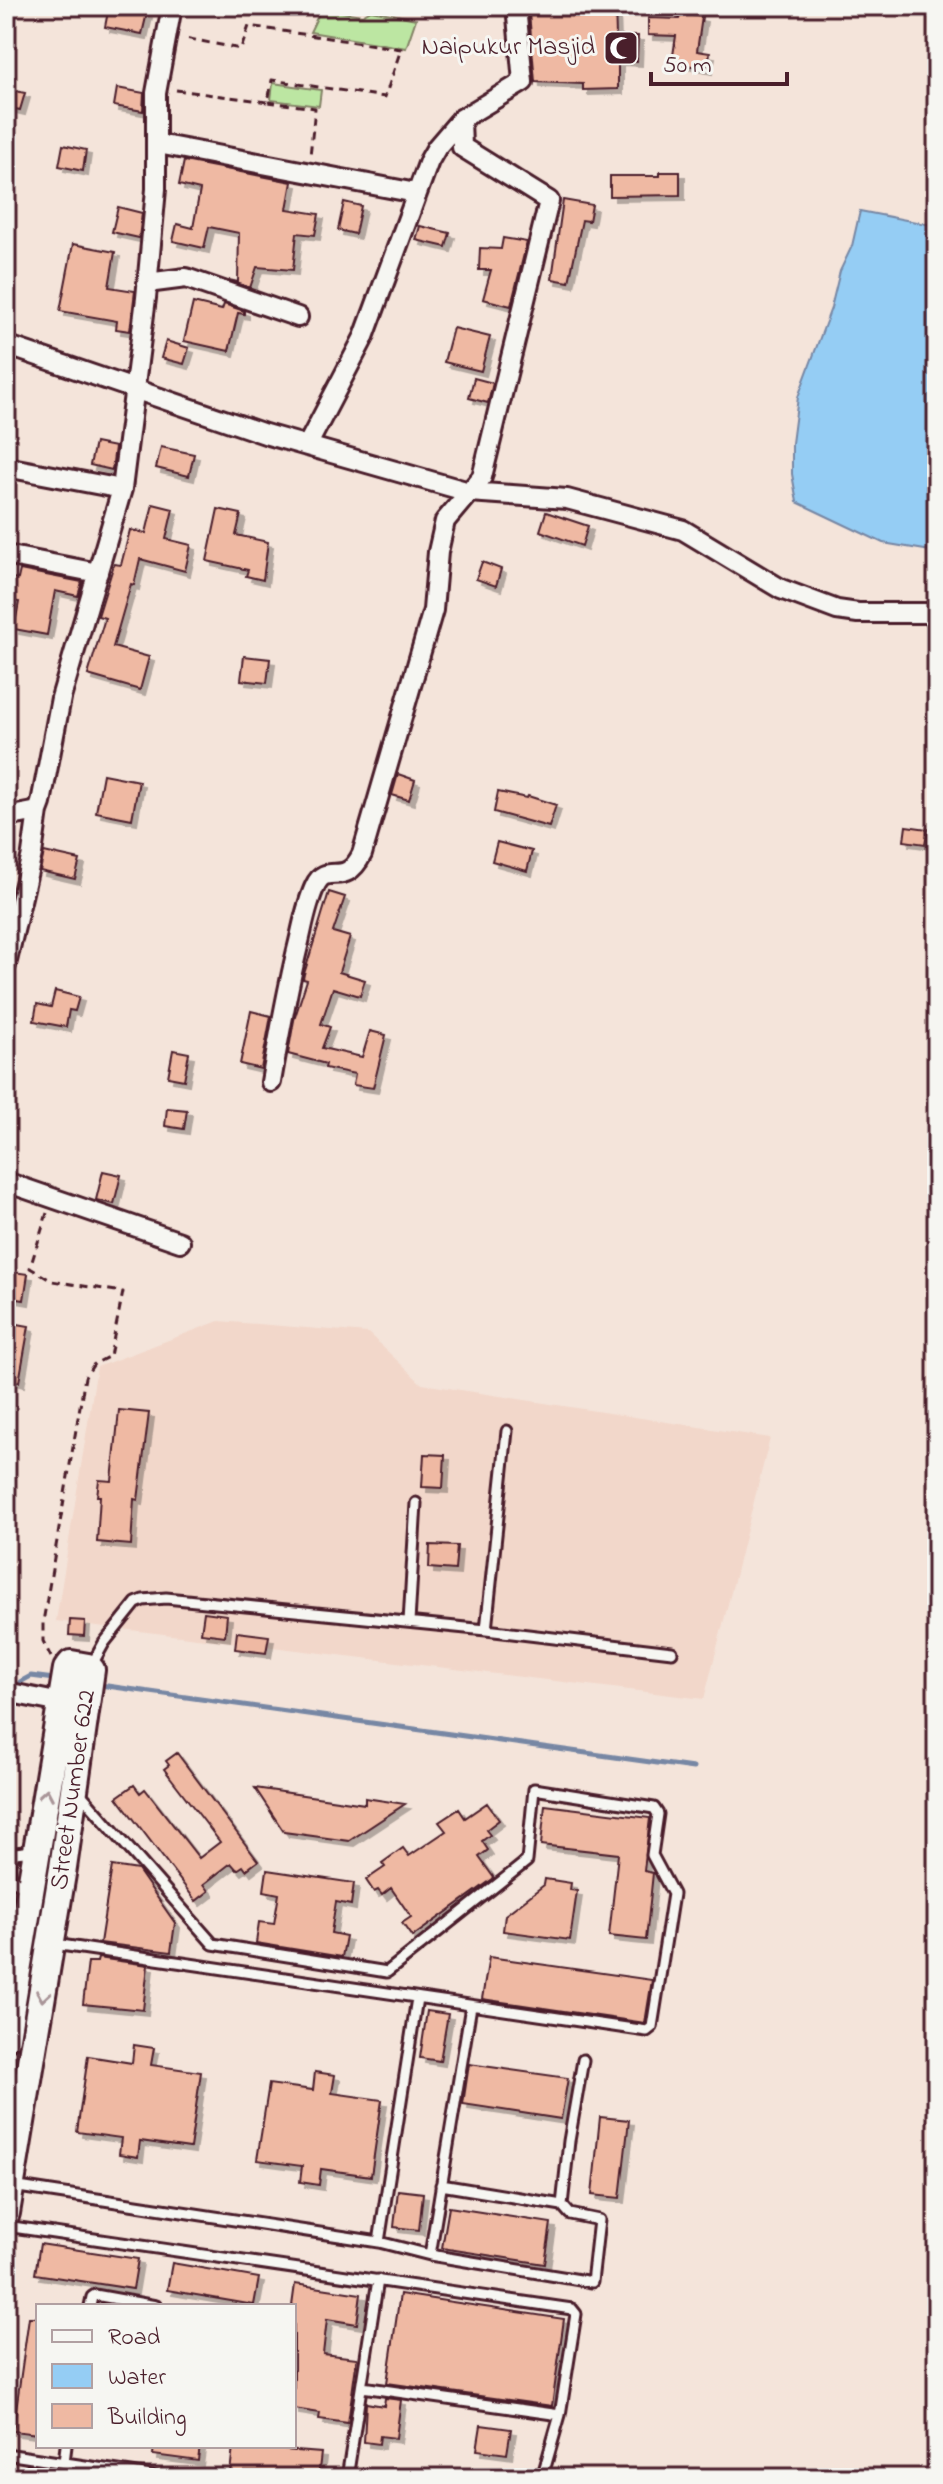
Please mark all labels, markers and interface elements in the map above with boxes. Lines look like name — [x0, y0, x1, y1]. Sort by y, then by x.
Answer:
place label: Naipukur Masjid — [422, 29, 595, 67]
mosque icon: Naipukur Masjid — [602, 29, 640, 67]
scale bar — [651, 36, 787, 86]
text: 50 m — [663, 49, 712, 84]
street label: Street Number 622 — [41, 1687, 107, 1893]
one-way arrow — [36, 1788, 53, 1801]
one-way arrow — [35, 1989, 52, 2002]
legend — [36, 2304, 296, 2448]
text: Road — [108, 2321, 161, 2356]
text: Water — [108, 2361, 166, 2396]
text: Building — [107, 2401, 187, 2436]

